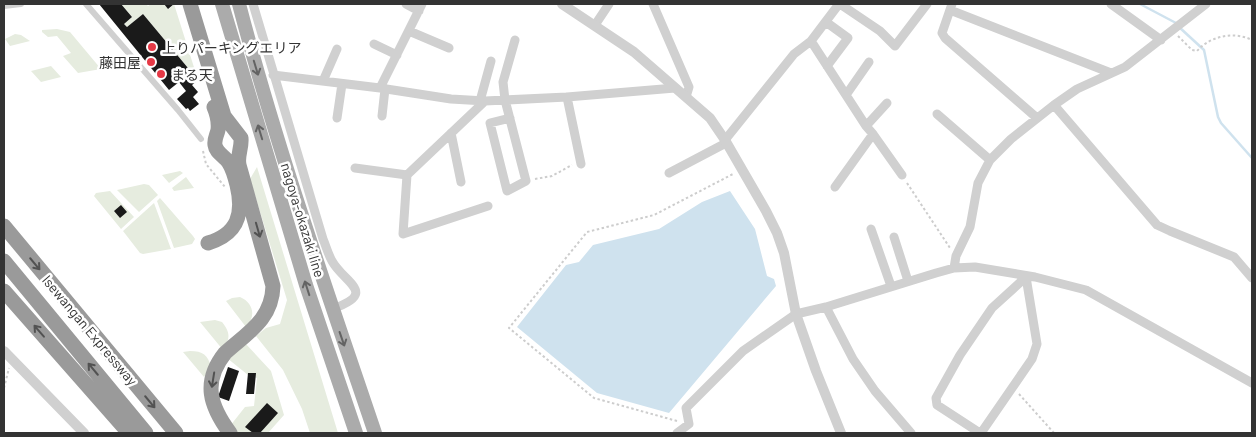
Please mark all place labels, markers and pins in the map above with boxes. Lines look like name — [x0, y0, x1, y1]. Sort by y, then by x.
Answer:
place label: 上りパーキングエリア — [162, 39, 302, 56]
marker: 上りパーキングエリア — [146, 41, 158, 53]
place label: 藤田屋 — [99, 54, 141, 71]
marker: 藤田屋 — [145, 56, 157, 68]
place label: まる天 — [171, 66, 213, 83]
marker: まる天 — [155, 68, 167, 80]

